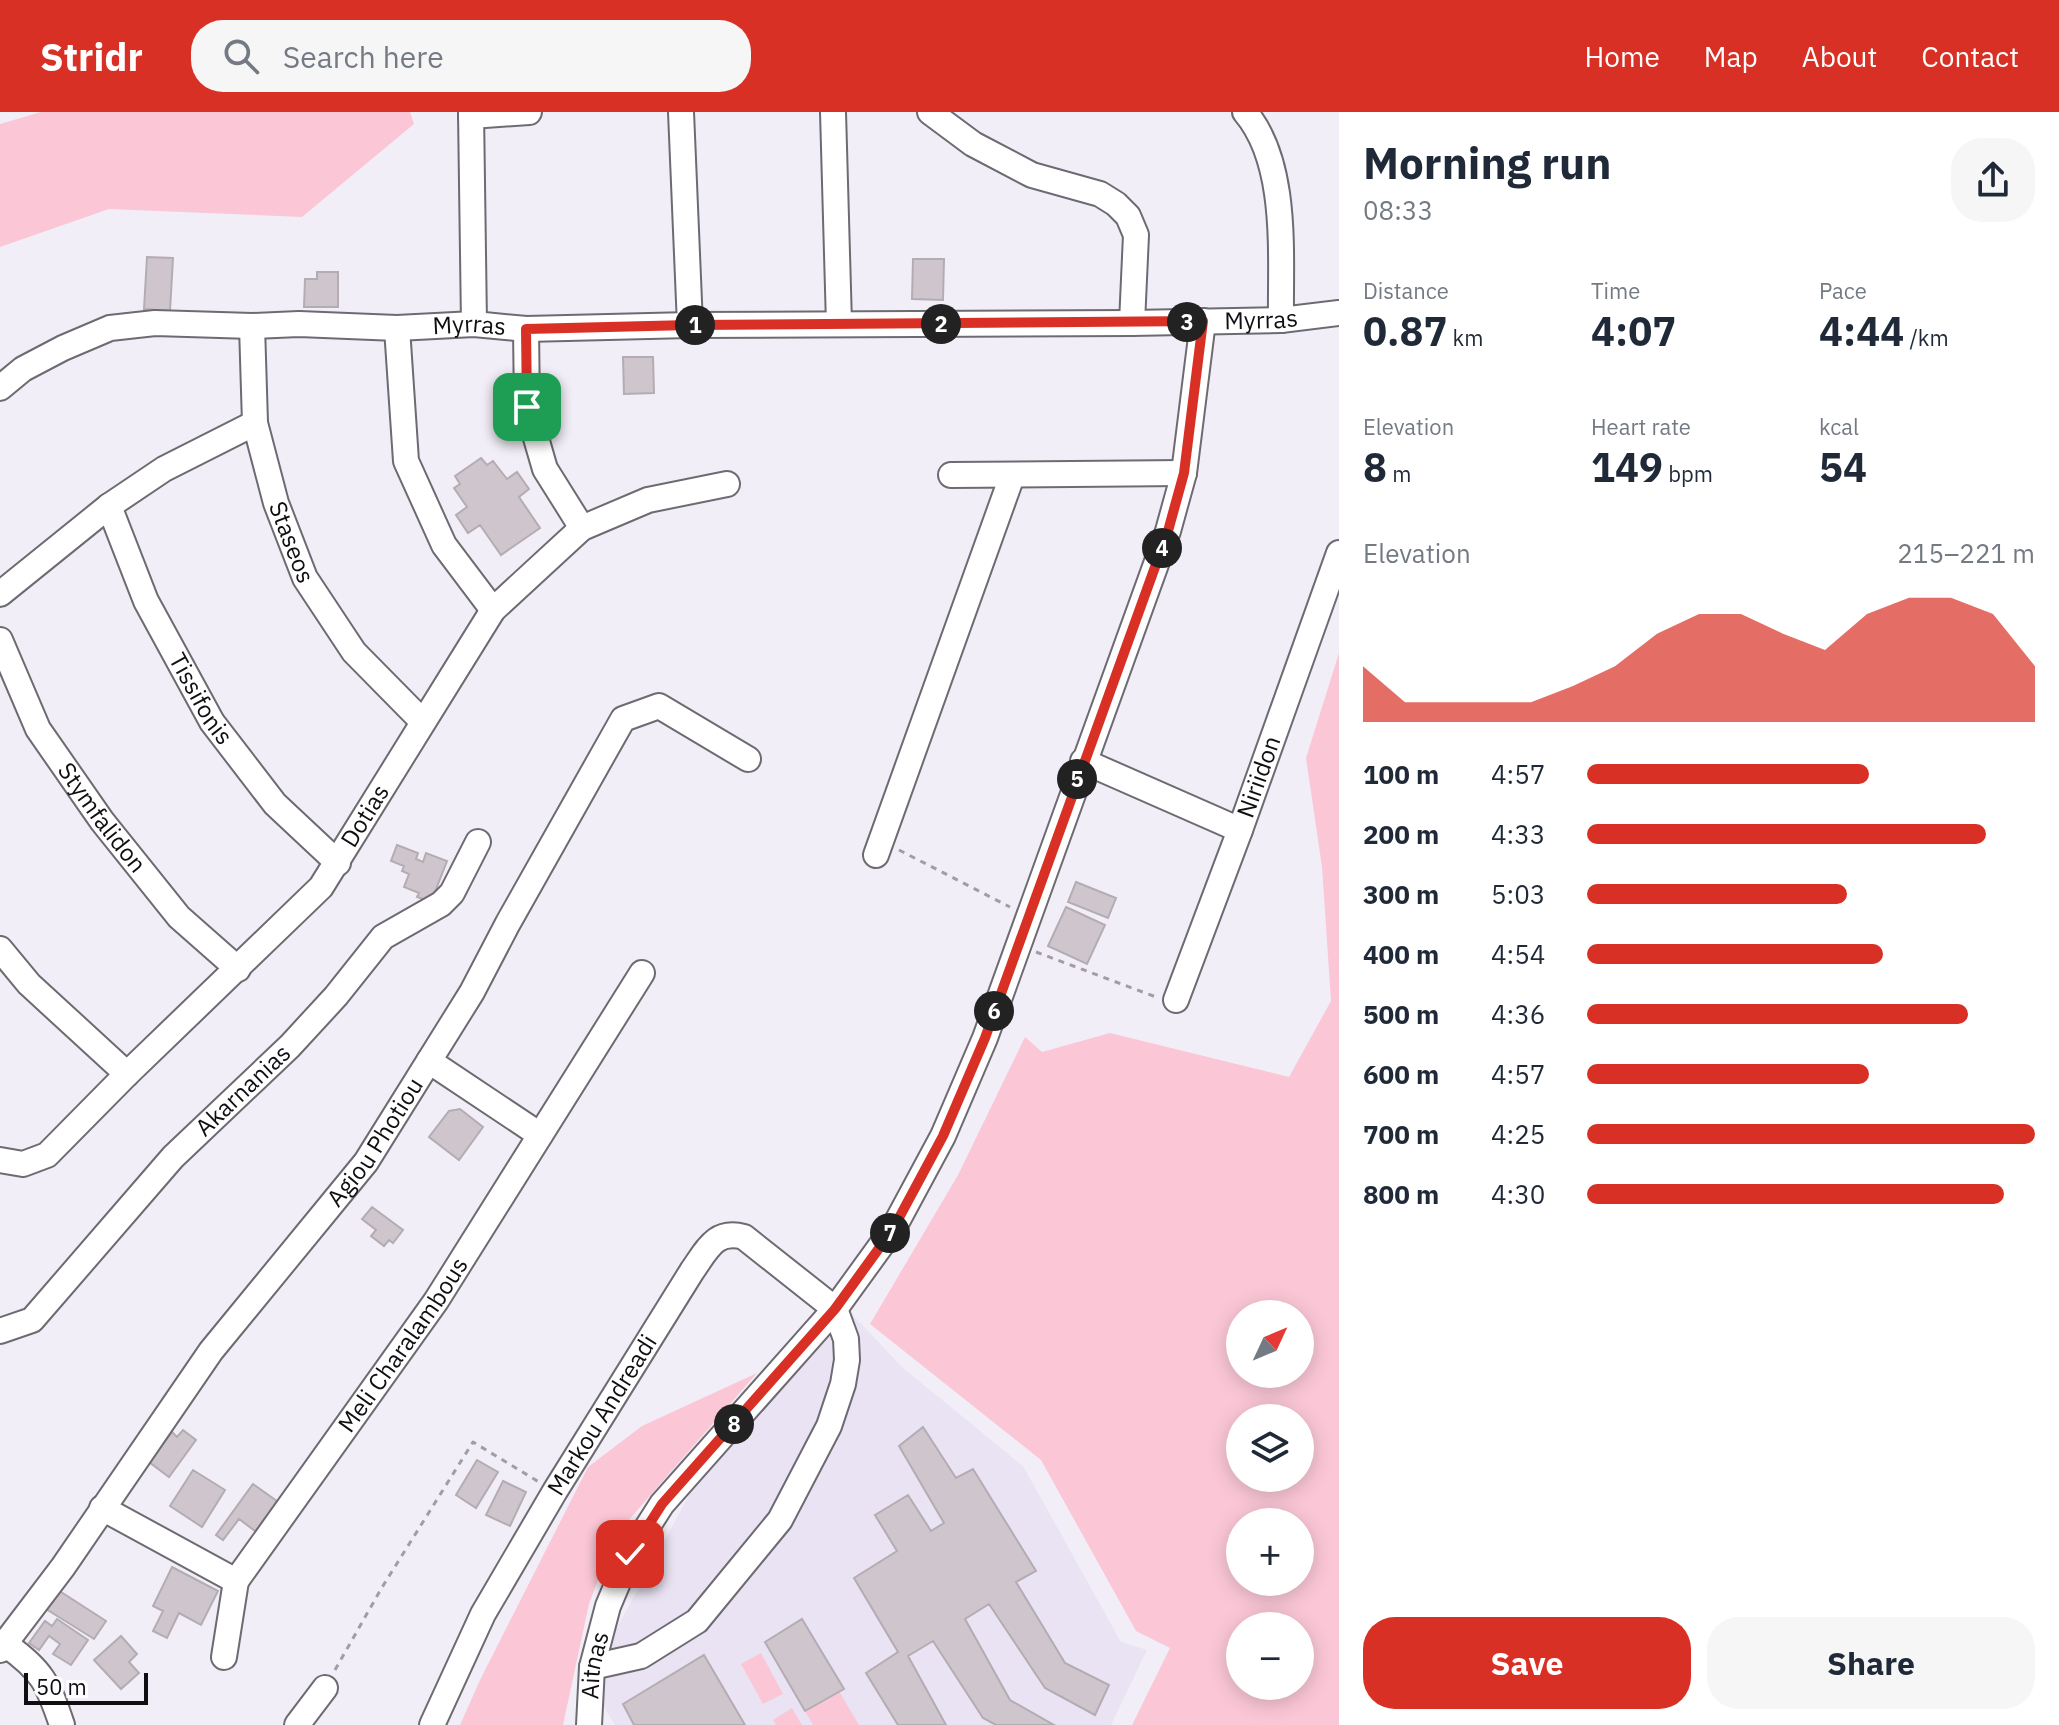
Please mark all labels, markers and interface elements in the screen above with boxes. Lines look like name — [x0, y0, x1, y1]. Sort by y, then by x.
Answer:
search box — [191, 20, 751, 92]
text: Stridr — [40, 32, 143, 81]
icon: search — [219, 34, 263, 78]
text: Search here — [283, 37, 444, 76]
text: Home — [1584, 38, 1660, 75]
text: Map — [1704, 38, 1758, 75]
text: About — [1802, 38, 1877, 75]
text: Contact — [1921, 38, 2019, 75]
text: Morning run — [1363, 134, 1612, 191]
button: share — [1951, 138, 2035, 222]
text: 08:33 — [1363, 193, 1433, 227]
text: Distance — [1363, 276, 1449, 305]
text: Time — [1591, 276, 1640, 305]
text: Pace — [1819, 276, 1867, 305]
street label: Myrras — [1224, 301, 1299, 336]
pin: 3 — [1167, 302, 1207, 342]
pin: 2 — [921, 304, 961, 344]
pin: 1 — [675, 305, 715, 345]
text: 0.87 — [1363, 305, 1447, 357]
text: 4:07 — [1591, 305, 1676, 357]
text: 4:44 — [1819, 305, 1904, 357]
street label: Myrras — [432, 307, 508, 342]
text: 3 — [1180, 307, 1194, 336]
text: 2 — [934, 309, 948, 338]
text: 1 — [688, 310, 702, 339]
text: km — [1447, 323, 1483, 352]
text: /km — [1904, 323, 1949, 352]
pin — [493, 373, 561, 441]
icon: arrive — [505, 385, 549, 429]
text: Elevation — [1363, 412, 1454, 441]
text: Heart rate — [1591, 412, 1691, 441]
text: kcal — [1819, 412, 1859, 441]
text: 8 — [1363, 441, 1387, 493]
text: 149 — [1591, 441, 1663, 493]
text: 54 — [1819, 441, 1867, 493]
text: m — [1387, 459, 1411, 488]
text: bpm — [1663, 459, 1713, 488]
street label: Staseos — [262, 497, 322, 588]
pin: 4 — [1142, 528, 1182, 568]
text: 4 — [1155, 533, 1169, 562]
text: Elevation — [1363, 536, 1471, 570]
text: 215–221 m — [1897, 536, 2035, 570]
street label: Tissifonis — [162, 647, 241, 751]
street label: Niriidon — [1229, 731, 1287, 822]
street label: Stymfalidon — [51, 756, 154, 879]
text: 100 m — [1363, 757, 1439, 791]
text: 4:57 — [1491, 757, 1545, 791]
pin: 5 — [1057, 759, 1097, 799]
text: 5 — [1070, 764, 1084, 793]
street label: Dotias — [333, 778, 396, 853]
text: 200 m — [1363, 817, 1439, 851]
text: 4:33 — [1491, 817, 1545, 851]
text: 300 m — [1363, 877, 1439, 911]
text: 5:03 — [1491, 877, 1545, 911]
text: 400 m — [1363, 937, 1439, 971]
text: 4:54 — [1491, 937, 1545, 971]
pin: 6 — [974, 991, 1014, 1031]
text: 6 — [987, 996, 1001, 1025]
text: 500 m — [1363, 997, 1439, 1031]
text: 4:36 — [1491, 997, 1545, 1031]
street label: Akarnanias — [188, 1037, 297, 1143]
text: 600 m — [1363, 1057, 1439, 1091]
text: 4:57 — [1491, 1057, 1545, 1091]
street label: Agiou Photiou — [319, 1071, 430, 1213]
text: 700 m — [1363, 1117, 1439, 1151]
text: 4:25 — [1491, 1117, 1545, 1151]
text: 800 m — [1363, 1177, 1439, 1211]
text: 4:30 — [1491, 1177, 1545, 1211]
pin: 7 — [870, 1213, 910, 1253]
text: 7 — [883, 1218, 897, 1247]
street label: Meli Charalambous — [330, 1251, 475, 1438]
north arrow — [1226, 1300, 1314, 1388]
map controls — [1226, 1300, 1314, 1700]
street label: Markou Andreadi — [539, 1328, 664, 1501]
pin: 8 — [714, 1404, 754, 1444]
button: layers — [1226, 1404, 1314, 1492]
text: 8 — [727, 1409, 741, 1438]
button: + — [1226, 1508, 1314, 1596]
pin — [596, 1520, 664, 1588]
icon: check — [608, 1532, 652, 1576]
button: − — [1226, 1612, 1314, 1700]
button: Save — [1363, 1617, 1691, 1709]
button: Share — [1707, 1617, 2035, 1709]
street label: Aitnas — [573, 1628, 616, 1700]
scale bar — [24, 1669, 148, 1705]
text: 50 m — [36, 1672, 87, 1701]

